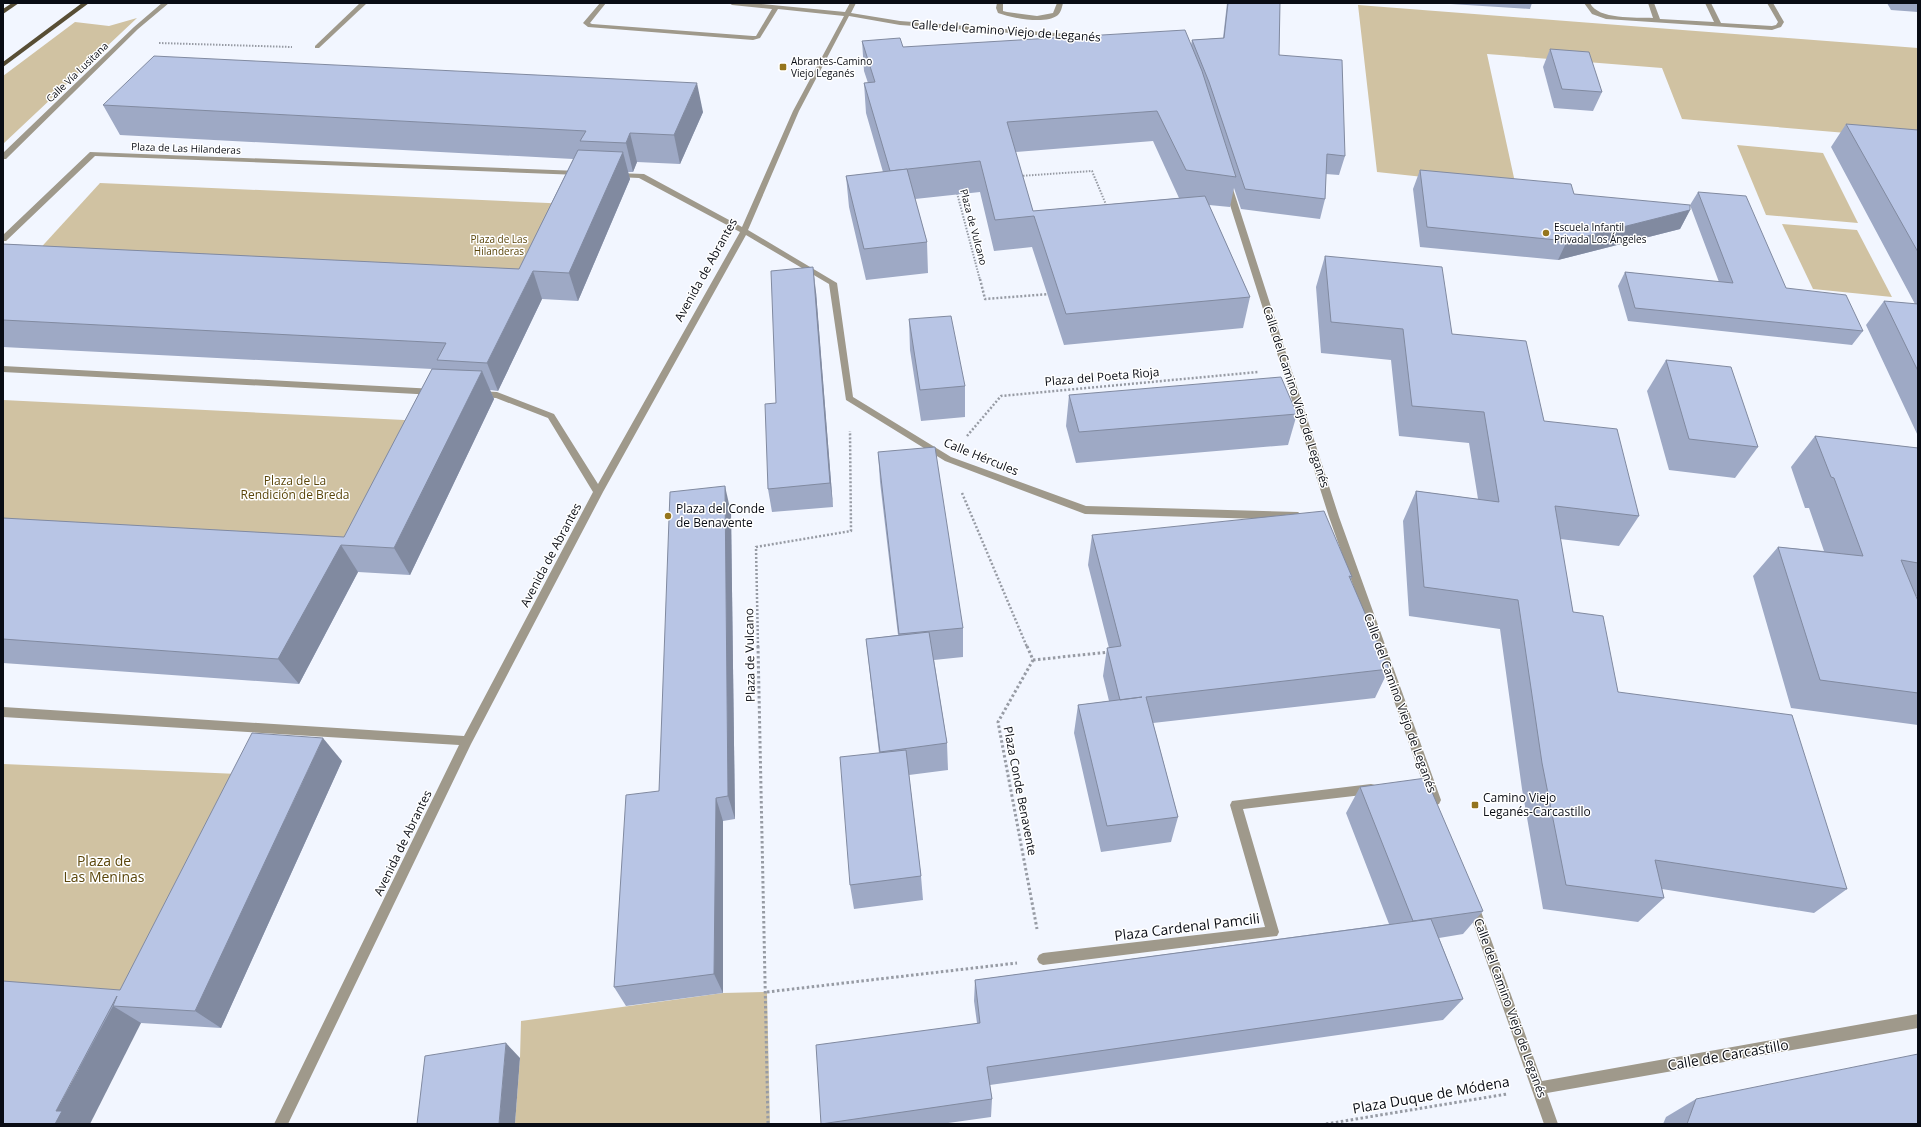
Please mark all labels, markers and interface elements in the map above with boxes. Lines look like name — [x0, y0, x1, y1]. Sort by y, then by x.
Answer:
street label: Calle del Camino Viejo de Leganés — [911, 15, 1102, 46]
street label: Calle Vía Lusitana — [43, 39, 111, 105]
place label: Abrantes-Camino Viejo Leganés — [791, 54, 872, 80]
marker: Abrantes-Camino Viejo Leganés — [778, 62, 788, 72]
street label: Plaza de Las Hilanderas — [131, 139, 241, 157]
street label: Plaza de Vulcano — [957, 187, 991, 267]
street label: Avenida de Abrantes — [670, 215, 741, 324]
place label: Escuela Infantil Privada Los Ángeles — [1554, 220, 1647, 246]
marker: Escuela Infantil Privada Los Ángeles — [1541, 228, 1551, 238]
park label: Plaza de Las Hilanderas — [471, 232, 528, 258]
street label: Calle del Camino Viejo de Leganés — [1259, 304, 1334, 490]
street label: Plaza del Poeta Rioja — [1044, 363, 1160, 390]
street label: Calle Hércules — [941, 434, 1021, 479]
park label: Plaza de La Rendición de Breda — [241, 472, 349, 503]
street label: Avenida de Abrantes — [516, 499, 585, 610]
place label: Plaza del Conde de Benavente — [676, 500, 765, 531]
marker: Plaza del Conde de Benavente — [663, 511, 673, 521]
street label: Plaza de Vulcano — [740, 608, 759, 702]
street label: Calle del Camino Viejo de Leganés — [1360, 611, 1441, 795]
street label: Plaza Conde Benavente — [1000, 725, 1041, 857]
street label: Avenida de Abrantes — [370, 787, 436, 898]
place label: Camino Viejo Leganés-Carcastillo — [1483, 789, 1591, 820]
marker: Camino Viejo Leganés-Carcastillo — [1470, 800, 1480, 810]
park label: Plaza de Las Meninas — [63, 851, 145, 886]
street label: Plaza Cardenal Pamcili — [1113, 908, 1261, 945]
street label: Calle del Camino Viejo de Leganés — [1470, 916, 1551, 1100]
street label: Calle de Carcastillo — [1666, 1034, 1790, 1075]
street label: Plaza Duque de Módena — [1351, 1071, 1511, 1118]

